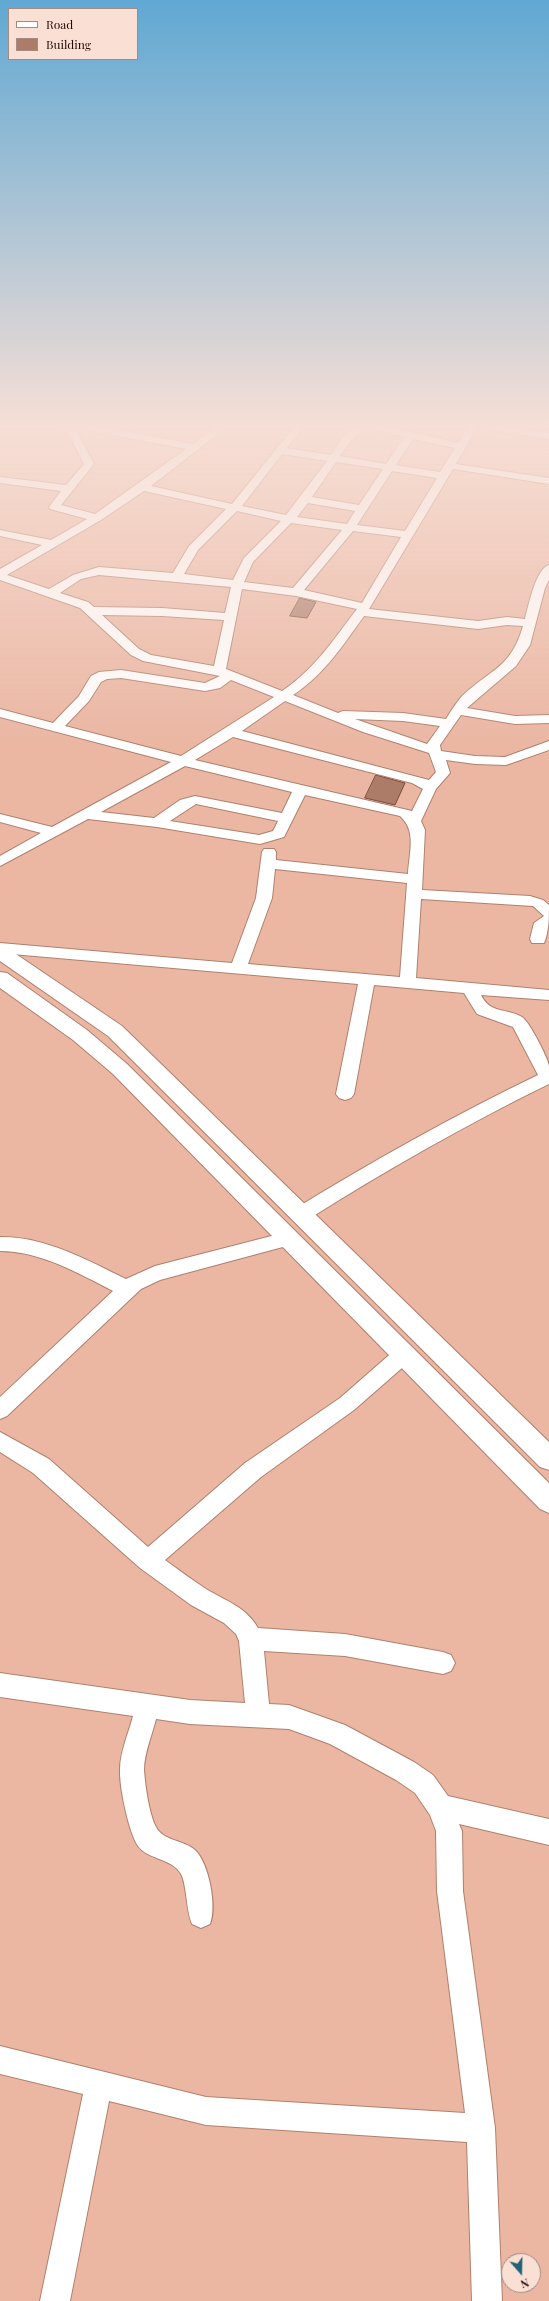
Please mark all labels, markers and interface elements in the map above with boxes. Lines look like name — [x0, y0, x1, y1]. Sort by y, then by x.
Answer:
legend — [8, 8, 138, 60]
text: Road — [46, 16, 73, 32]
text: Building — [46, 36, 91, 52]
north arrow — [501, 2253, 541, 2293]
text: N — [519, 2275, 531, 2292]

